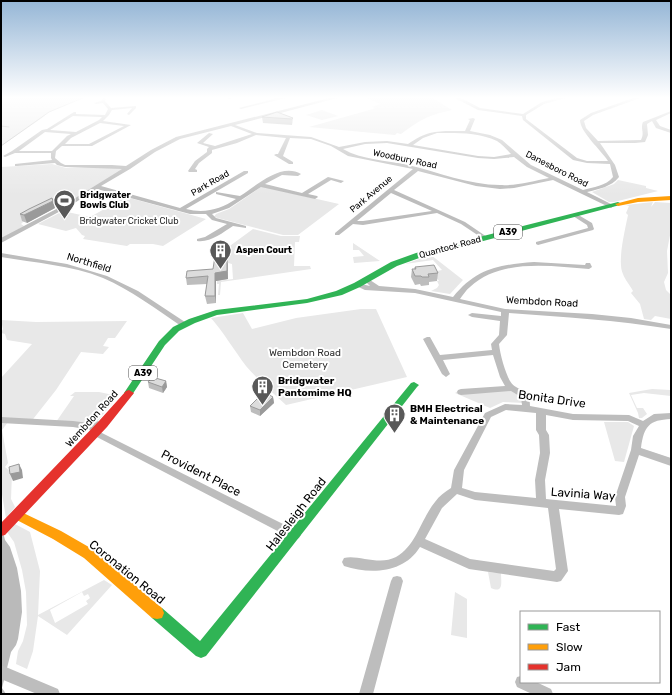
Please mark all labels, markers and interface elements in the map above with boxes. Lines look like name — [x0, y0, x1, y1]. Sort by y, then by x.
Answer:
street label: Woodbury Road — [372, 147, 438, 171]
street label: Danesboro Road — [524, 149, 590, 189]
street label: Park Road — [189, 168, 231, 198]
street label: Park Avenue — [348, 173, 394, 215]
sports icon: Bridgwater Bowls Club — [51, 187, 77, 220]
place label: Bridgwater Bowls Club — [80, 190, 131, 210]
park label: Bridgwater Cricket Club — [80, 216, 179, 226]
road number: A39 — [494, 225, 522, 239]
street label: Quantock Road — [418, 234, 482, 260]
building icon: Aspen Court — [208, 237, 234, 270]
place label: Aspen Court — [236, 245, 292, 255]
street label: Northfield — [65, 251, 113, 275]
street label: Wembdon Road — [506, 294, 578, 310]
park label: Wembdon Road Cemetery — [269, 347, 341, 371]
road number: A39 — [129, 366, 157, 380]
building icon: Bridgwater Pantomime HQ — [249, 374, 275, 407]
place label: Bridgwater Pantomime HQ — [278, 375, 352, 399]
street label: Bonita Drive — [517, 387, 587, 411]
street label: Wembdon Road — [63, 388, 121, 450]
building icon: BMH Electrical & Maintenance — [381, 402, 407, 435]
place label: BMH Electrical & Maintenance — [410, 403, 484, 427]
street label: Provident Place — [159, 447, 243, 499]
street label: Halesleigh Road — [263, 474, 329, 554]
street label: Lavinia Way — [550, 485, 616, 503]
street label: Coronation Road — [86, 537, 168, 607]
legend — [520, 611, 660, 683]
text: Fast — [556, 620, 580, 634]
text: Slow — [556, 640, 583, 654]
text: Jam — [556, 660, 581, 674]

